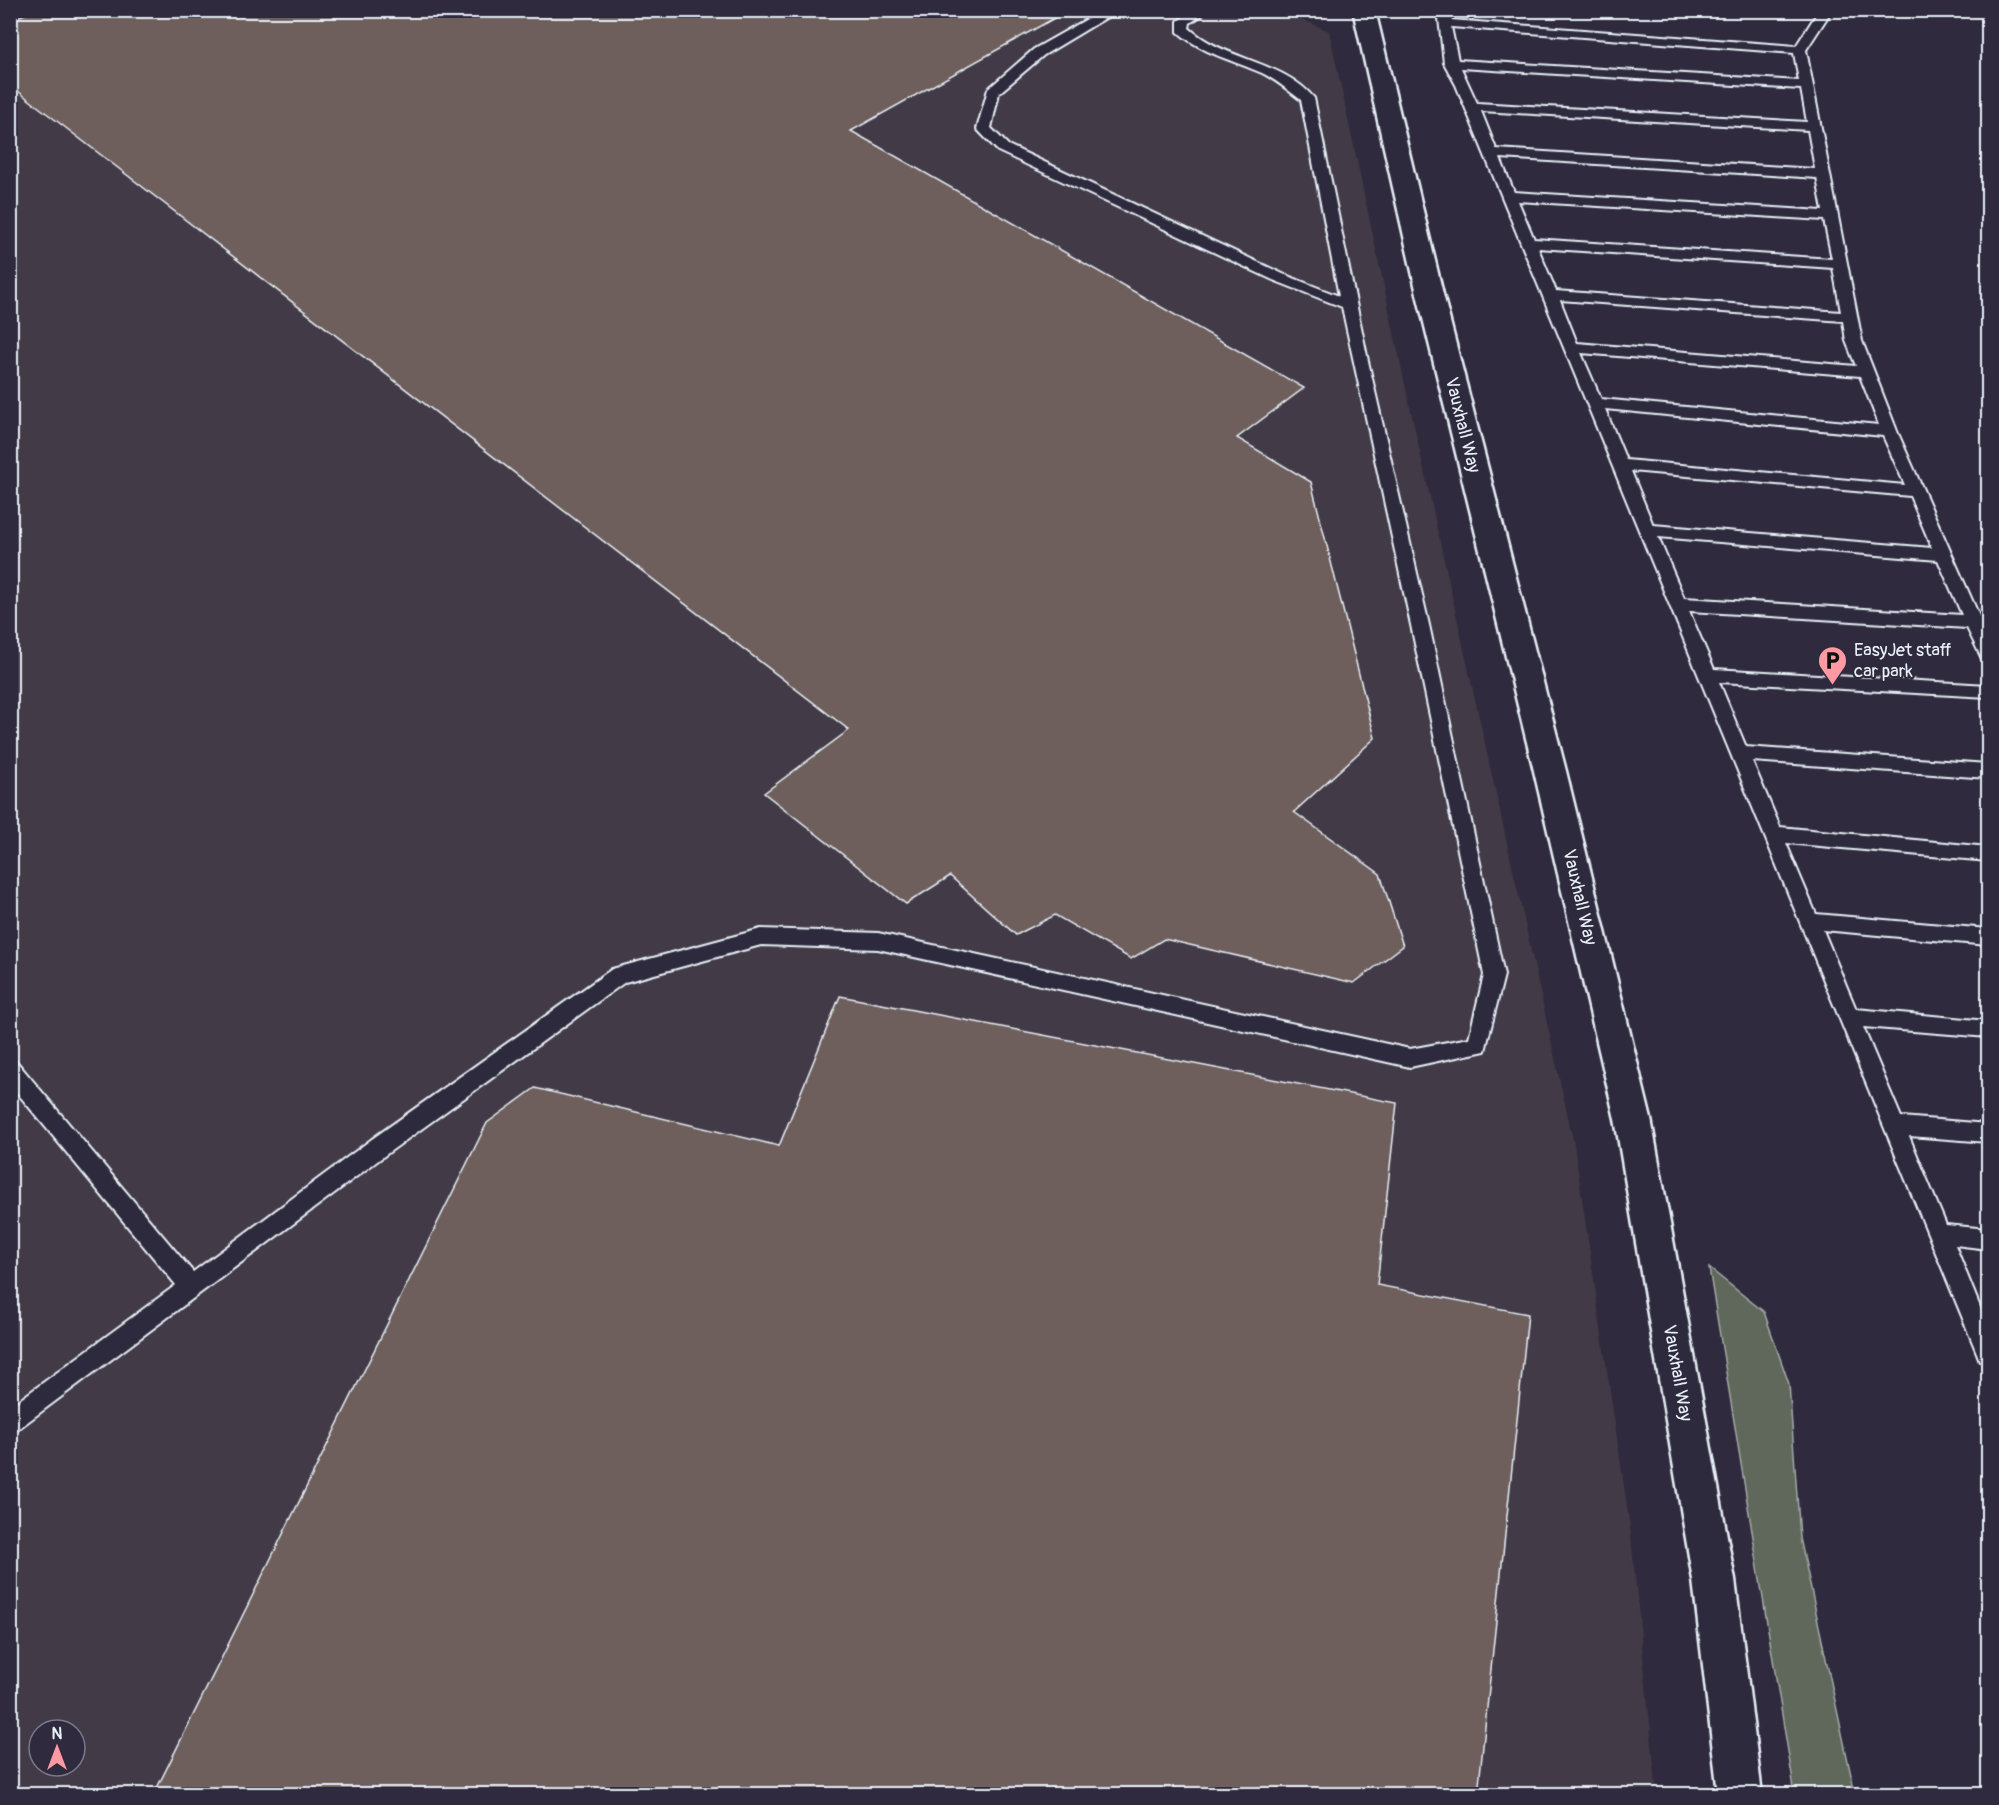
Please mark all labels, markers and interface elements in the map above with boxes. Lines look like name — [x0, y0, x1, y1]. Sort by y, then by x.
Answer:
street label: Vauxhall Way — [1440, 375, 1486, 476]
place label: EasyJet staff car park — [1854, 639, 1952, 683]
parking icon: EasyJet staff car park — [1817, 644, 1849, 686]
street label: Vauxhall Way — [1557, 847, 1602, 948]
street label: Vauxhall Way — [1658, 1323, 1697, 1423]
north arrow — [27, 1718, 87, 1778]
text: N — [52, 1724, 63, 1744]

